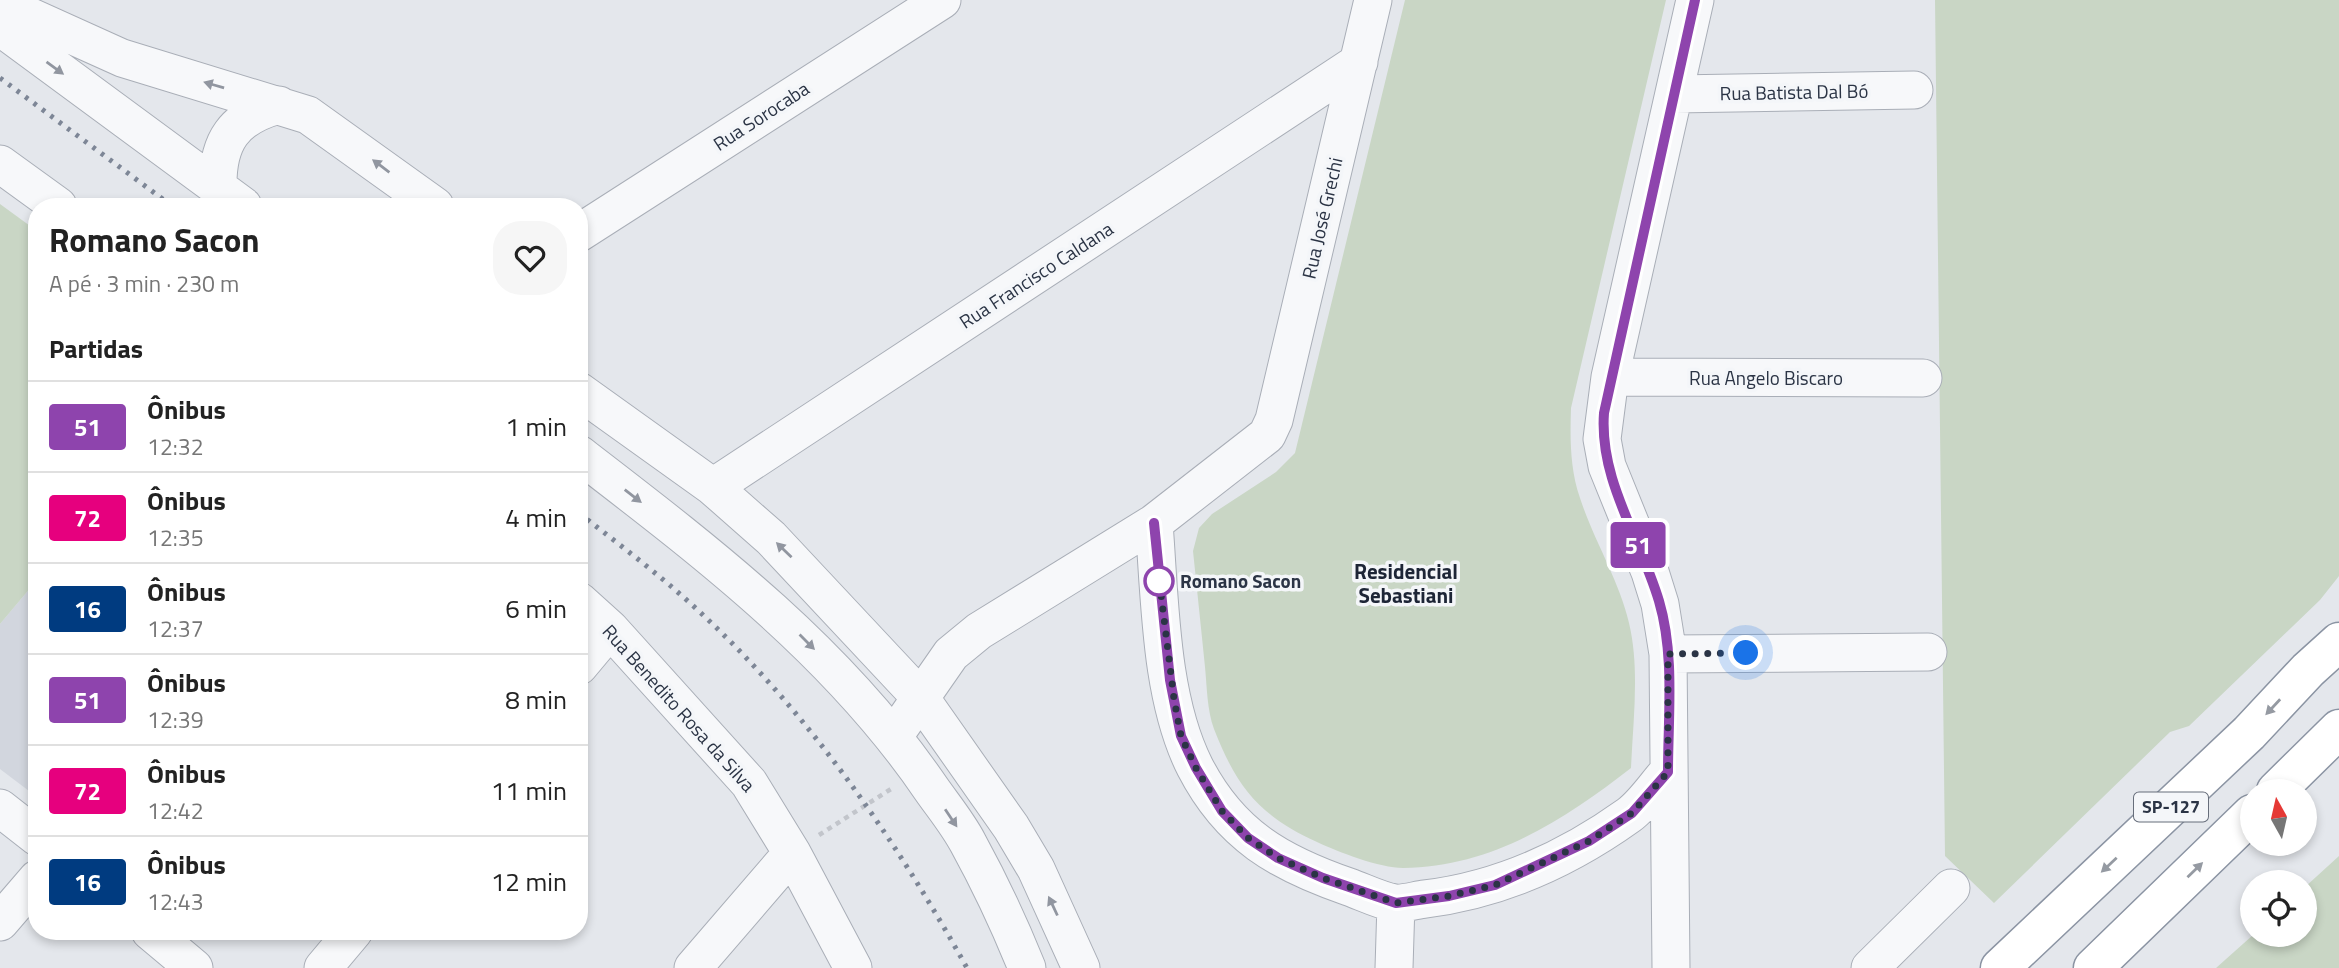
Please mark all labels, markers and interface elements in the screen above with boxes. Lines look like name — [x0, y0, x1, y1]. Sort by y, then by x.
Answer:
one-way arrow — [46, 60, 64, 74]
street label: Rua Sorocaba — [707, 73, 815, 158]
street label: Rua Batista Dal Bó — [1719, 76, 1869, 107]
one-way arrow — [203, 80, 224, 90]
street label: Rua José Grechi — [1293, 154, 1350, 281]
one-way arrow — [372, 158, 390, 173]
street label: Rua Francisco Caldana — [953, 214, 1119, 335]
text: Romano Sacon — [49, 215, 260, 265]
button: heart — [493, 221, 567, 295]
text: A pé · 3 min · 230 m — [49, 266, 239, 301]
text: Partidas — [49, 329, 143, 368]
street label: Rua Angelo Biscaro — [1689, 363, 1843, 392]
text: Ônibus — [147, 390, 226, 429]
text: 1 min — [505, 407, 567, 446]
text: 51 — [74, 409, 101, 445]
text: 12:32 — [147, 429, 204, 464]
text: Ônibus — [147, 481, 226, 520]
one-way arrow — [624, 488, 642, 503]
text: 4 min — [505, 498, 567, 537]
text: 72 — [74, 500, 101, 536]
text: 12:35 — [147, 520, 204, 555]
line badge: 51 — [1606, 522, 1670, 568]
text: 51 — [1625, 527, 1651, 563]
one-way arrow — [776, 543, 793, 559]
district label: Residencial Sebastiani — [1354, 555, 1458, 611]
marker: Romano Sacon — [1144, 566, 1174, 596]
place label: Romano Sacon — [1180, 566, 1301, 595]
text: Ônibus — [147, 572, 226, 611]
text: 6 min — [505, 589, 567, 628]
text: 16 — [74, 591, 101, 627]
text: 12:37 — [147, 611, 204, 646]
street label: Rua Benedito Rosa da Silva — [596, 617, 763, 798]
one-way arrow — [799, 633, 815, 650]
your location — [1728, 635, 1763, 670]
text: Ônibus — [147, 663, 226, 702]
text: 8 min — [505, 680, 567, 719]
text: 51 — [74, 682, 101, 718]
one-way arrow — [2266, 698, 2282, 715]
text: 12:39 — [147, 702, 204, 737]
text: Ônibus — [147, 754, 226, 793]
text: 11 min — [491, 771, 567, 810]
text: 72 — [74, 773, 101, 809]
north arrow — [2240, 779, 2317, 856]
map controls — [2240, 779, 2317, 947]
road number: SP-127 — [2134, 792, 2208, 822]
text: 12:42 — [147, 793, 204, 828]
one-way arrow — [944, 808, 957, 827]
text: Ônibus — [147, 845, 226, 884]
one-way arrow — [2101, 857, 2118, 874]
text: 12 min — [491, 862, 567, 901]
one-way arrow — [2186, 862, 2203, 878]
text: 16 — [74, 864, 101, 900]
button: locate — [2240, 870, 2317, 947]
text: 12:43 — [147, 884, 204, 919]
one-way arrow — [1048, 896, 1059, 916]

